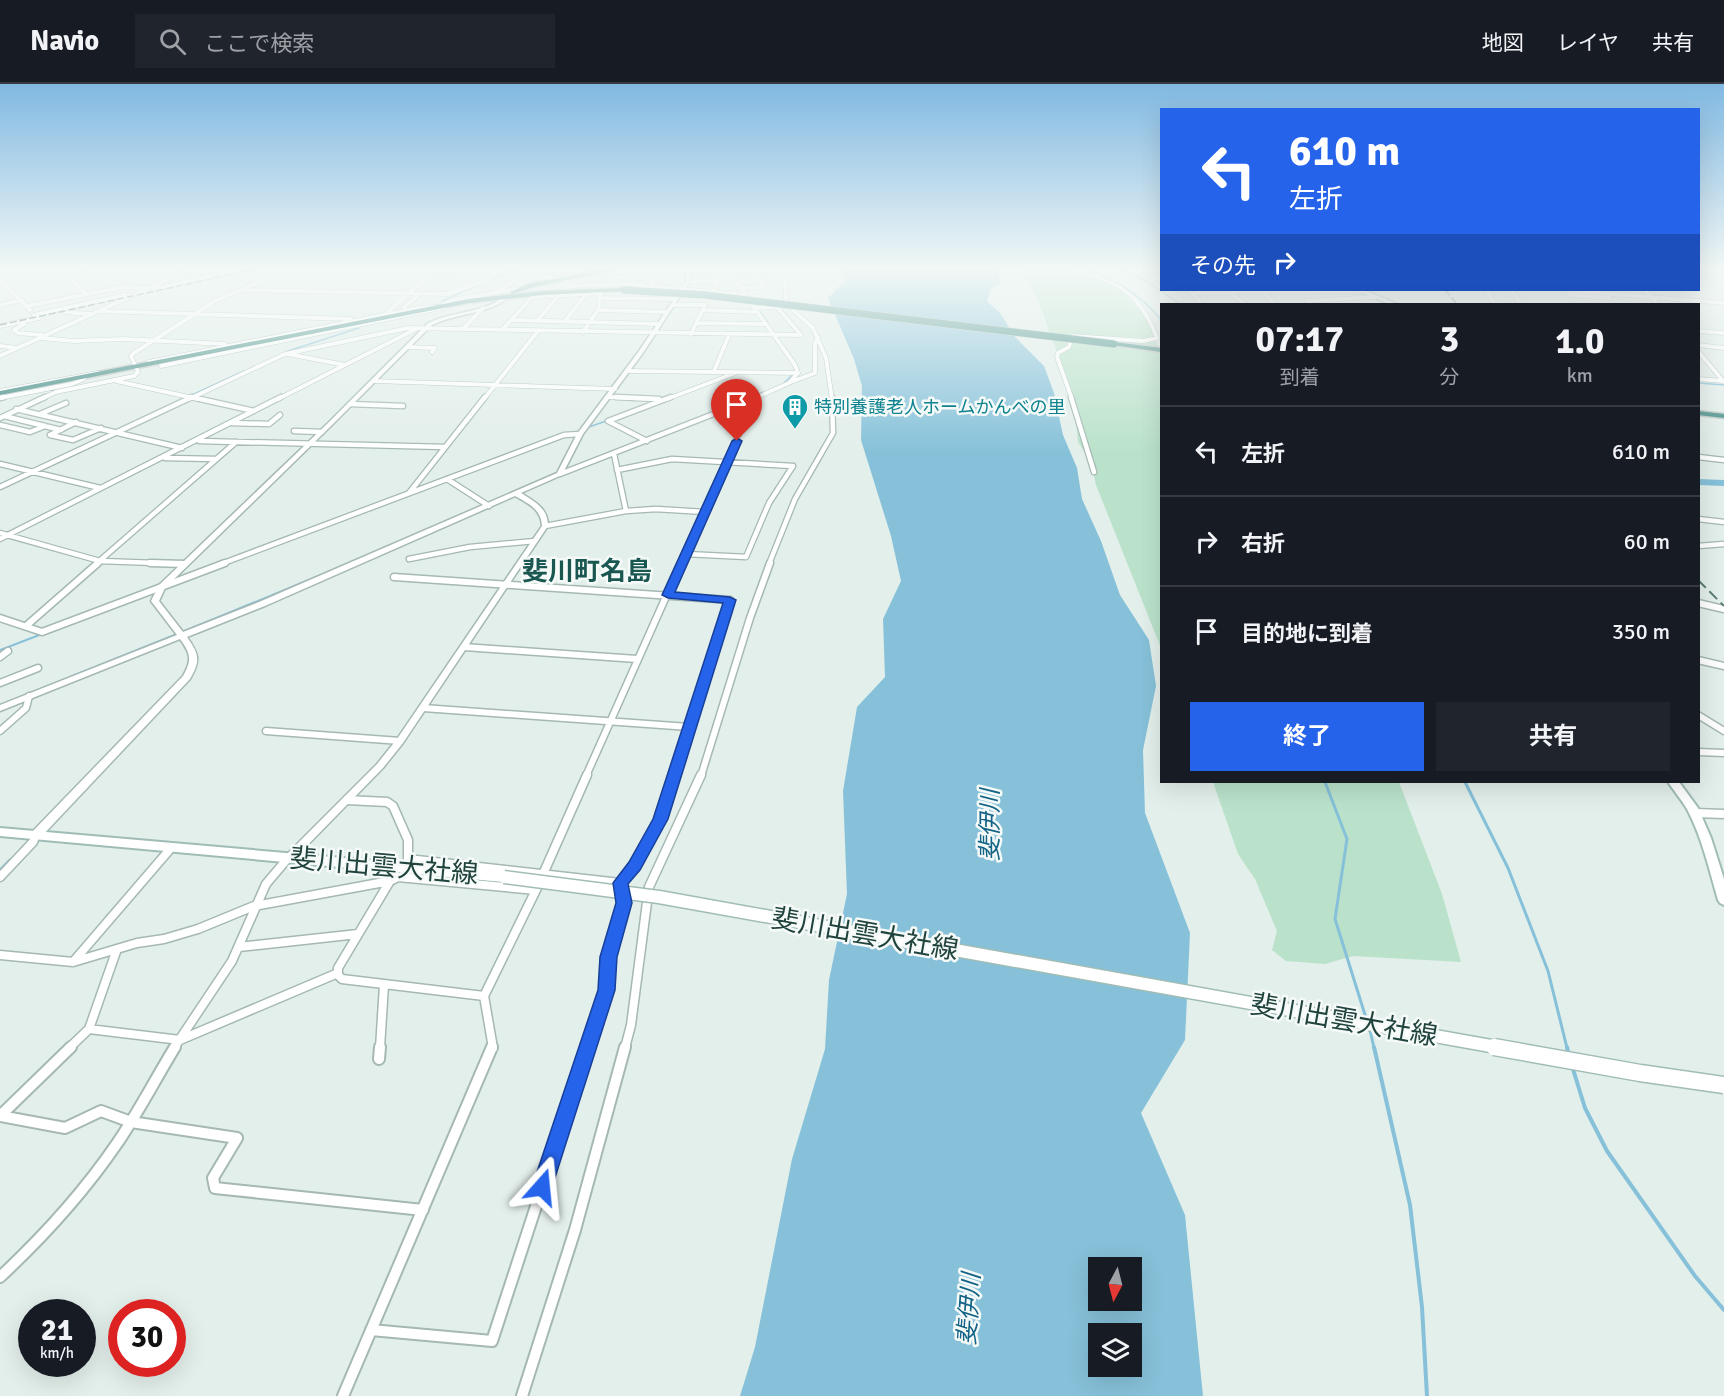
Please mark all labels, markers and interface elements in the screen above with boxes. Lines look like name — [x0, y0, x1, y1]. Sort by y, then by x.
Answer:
search box — [135, 14, 555, 68]
text: Navio — [30, 24, 99, 58]
icon: search — [156, 25, 189, 58]
text: ここで検索 — [204, 30, 314, 57]
text: 地図 — [1482, 30, 1524, 56]
text: レイヤ — [1557, 30, 1619, 56]
text: 共有 — [1652, 30, 1694, 56]
text: 610 m — [1289, 126, 1400, 177]
icon: left — [1190, 132, 1268, 210]
text: 左折 — [1289, 183, 1343, 216]
icon: right — [1268, 246, 1301, 279]
text: その先 — [1190, 252, 1256, 279]
text: 07:17 — [1256, 317, 1344, 362]
text: 3 — [1440, 317, 1459, 362]
text: 1.0 — [1555, 319, 1604, 364]
text: km — [1567, 363, 1593, 388]
text: 到着 — [1280, 365, 1320, 390]
text: 分 — [1440, 365, 1460, 390]
pin — [711, 379, 762, 441]
icon: arrive — [720, 388, 753, 421]
building icon: 特別養護老人ホームかんべの里 — [780, 392, 810, 430]
place label: 特別養護老人ホームかんべの里 — [814, 396, 1065, 418]
icon: left — [1190, 435, 1223, 468]
text: 610 m — [1612, 438, 1670, 465]
text: 左折 — [1241, 440, 1285, 467]
icon: right — [1190, 525, 1223, 558]
text: 60 m — [1624, 528, 1670, 555]
text: 右折 — [1241, 530, 1285, 557]
district label: 斐川町名島 — [522, 556, 652, 588]
icon: arrive — [1190, 615, 1223, 648]
text: 350 m — [1612, 618, 1670, 645]
text: 目的地に到着 — [1241, 620, 1373, 647]
button: 終了 — [1190, 702, 1424, 771]
button: 共有 — [1436, 702, 1670, 771]
water label: 斐伊川 — [975, 786, 1005, 861]
street label: 斐川出雲大社線 — [288, 842, 480, 891]
street label: 斐川出雲大社線 — [769, 902, 961, 967]
street label: 斐川出雲大社線 — [1248, 988, 1440, 1053]
position arrow — [510, 1155, 574, 1219]
north arrow — [1088, 1257, 1142, 1311]
map controls — [1088, 1257, 1142, 1377]
water label: 斐伊川 — [952, 1269, 987, 1346]
speed limit sign: 30 — [108, 1299, 186, 1377]
text: 21 — [41, 1312, 73, 1349]
button: layers — [1088, 1323, 1142, 1377]
text: km/h — [40, 1344, 74, 1362]

